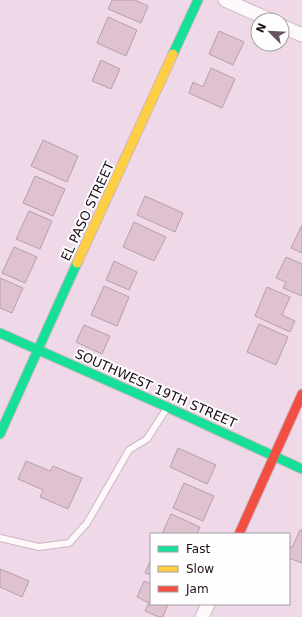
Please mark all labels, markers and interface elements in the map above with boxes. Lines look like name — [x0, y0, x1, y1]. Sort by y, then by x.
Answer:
north arrow — [250, 12, 290, 52]
text: N — [254, 21, 269, 35]
street label: EL PASO STREET — [58, 159, 117, 263]
street label: SOUTHWEST 19TH STREET — [73, 346, 239, 431]
legend — [150, 533, 290, 605]
text: Fast — [186, 542, 210, 556]
text: Slow — [186, 562, 214, 576]
text: Jam — [185, 582, 209, 596]

